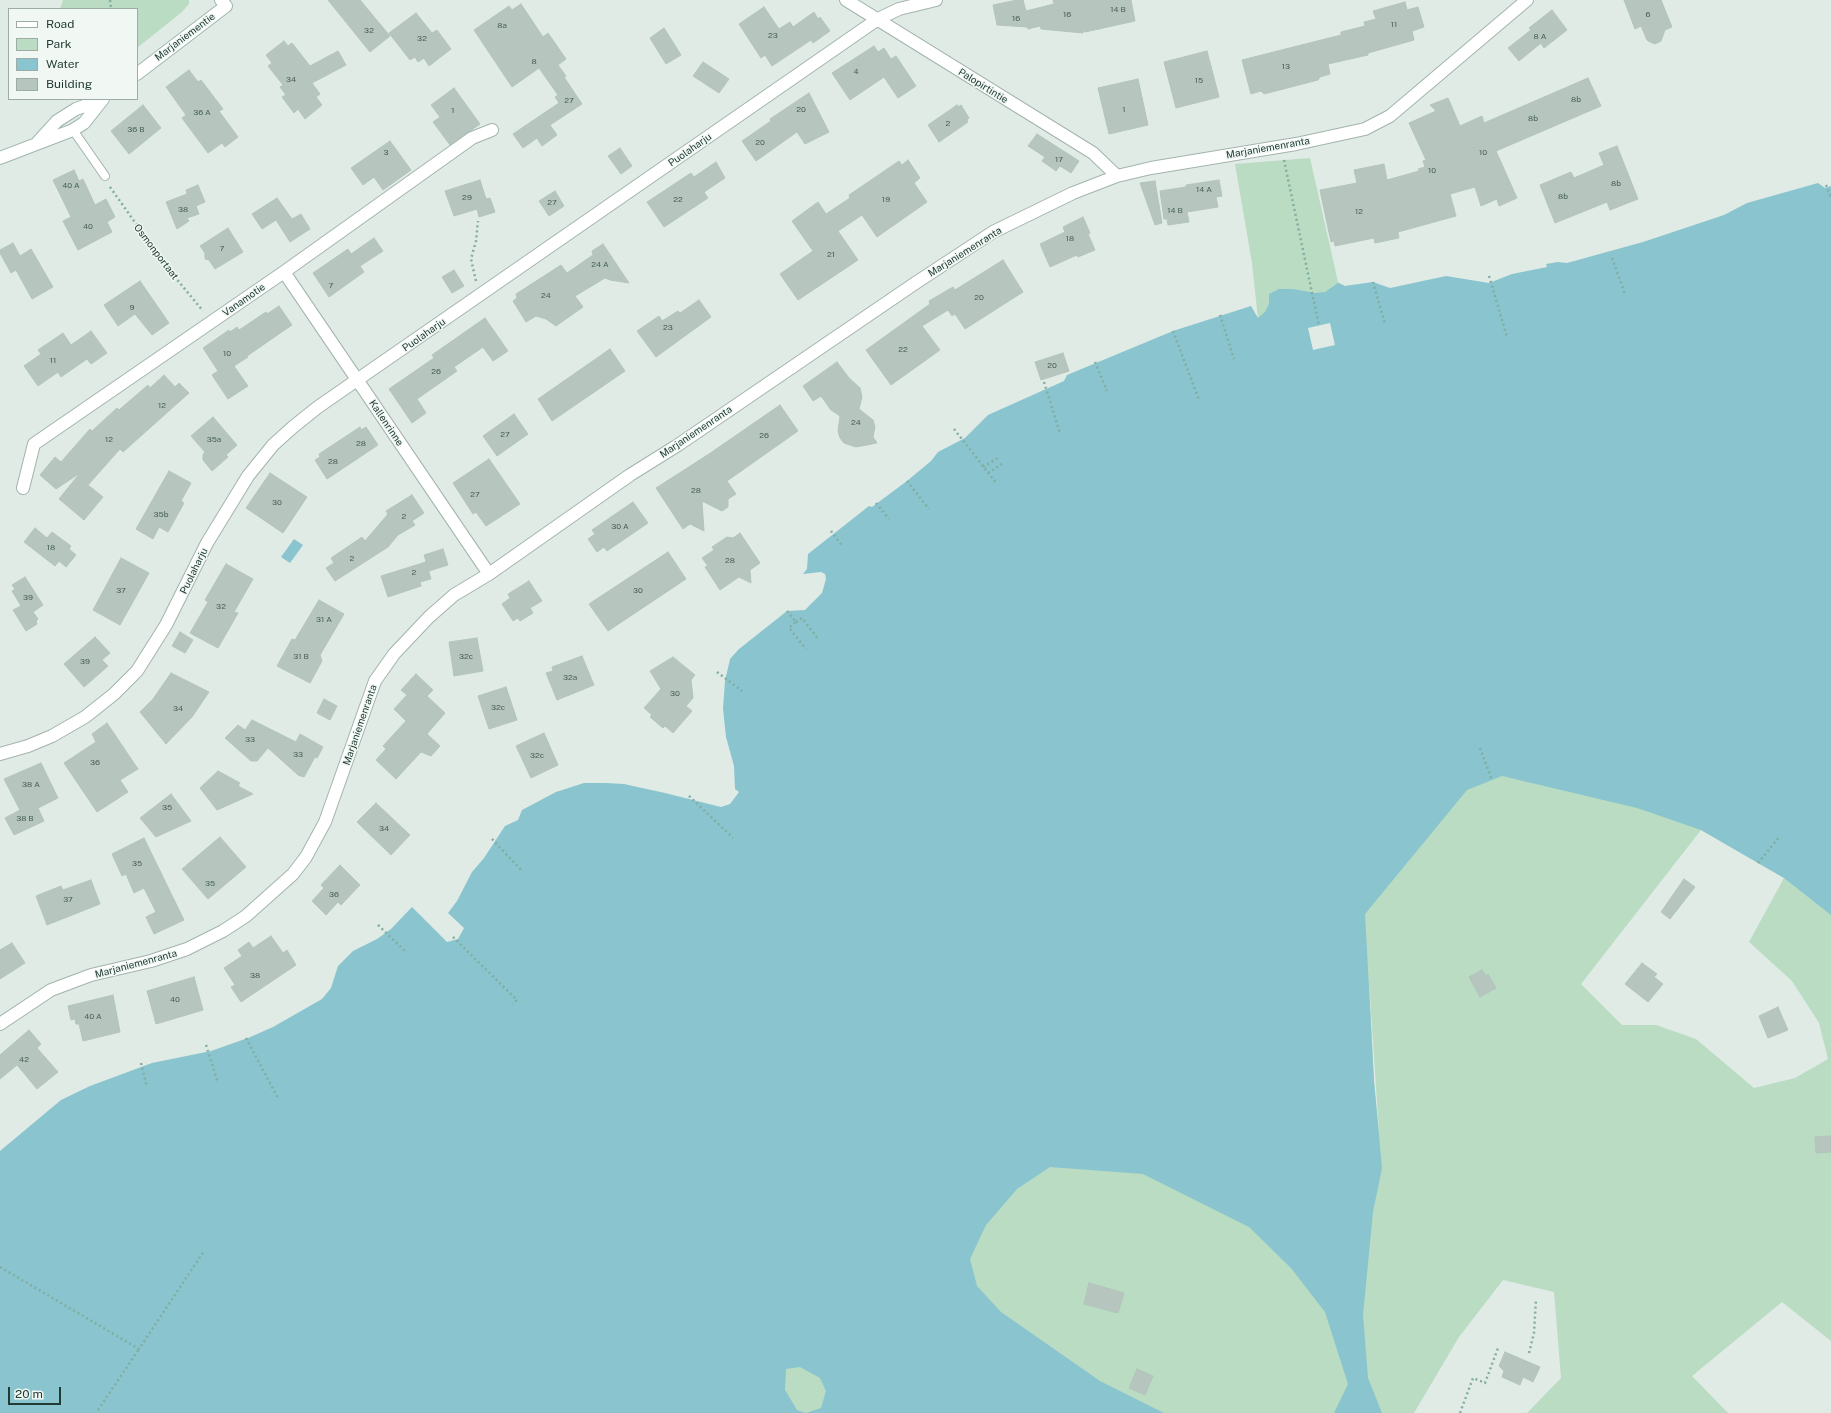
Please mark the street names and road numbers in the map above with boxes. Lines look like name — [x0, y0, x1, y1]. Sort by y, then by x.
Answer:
street label: Marjaniementie — [153, 10, 217, 64]
street label: Palopirtintie — [956, 66, 1010, 106]
street label: Puolaharju — [666, 131, 714, 169]
street label: Marjaniemenranta — [1225, 135, 1311, 161]
street label: Osmonportaat — [131, 222, 181, 282]
street label: Marjaniemenranta — [926, 224, 1004, 280]
street label: Vanamotie — [220, 281, 268, 319]
street label: Puolaharju — [400, 316, 448, 354]
street label: Kallenrinne — [366, 398, 406, 448]
street label: Marjaniemenranta — [658, 403, 734, 461]
street label: Puolaharju — [178, 546, 210, 596]
street label: Marjaniemenranta — [341, 683, 379, 767]
street label: Marjaniemenranta — [94, 947, 178, 981]

